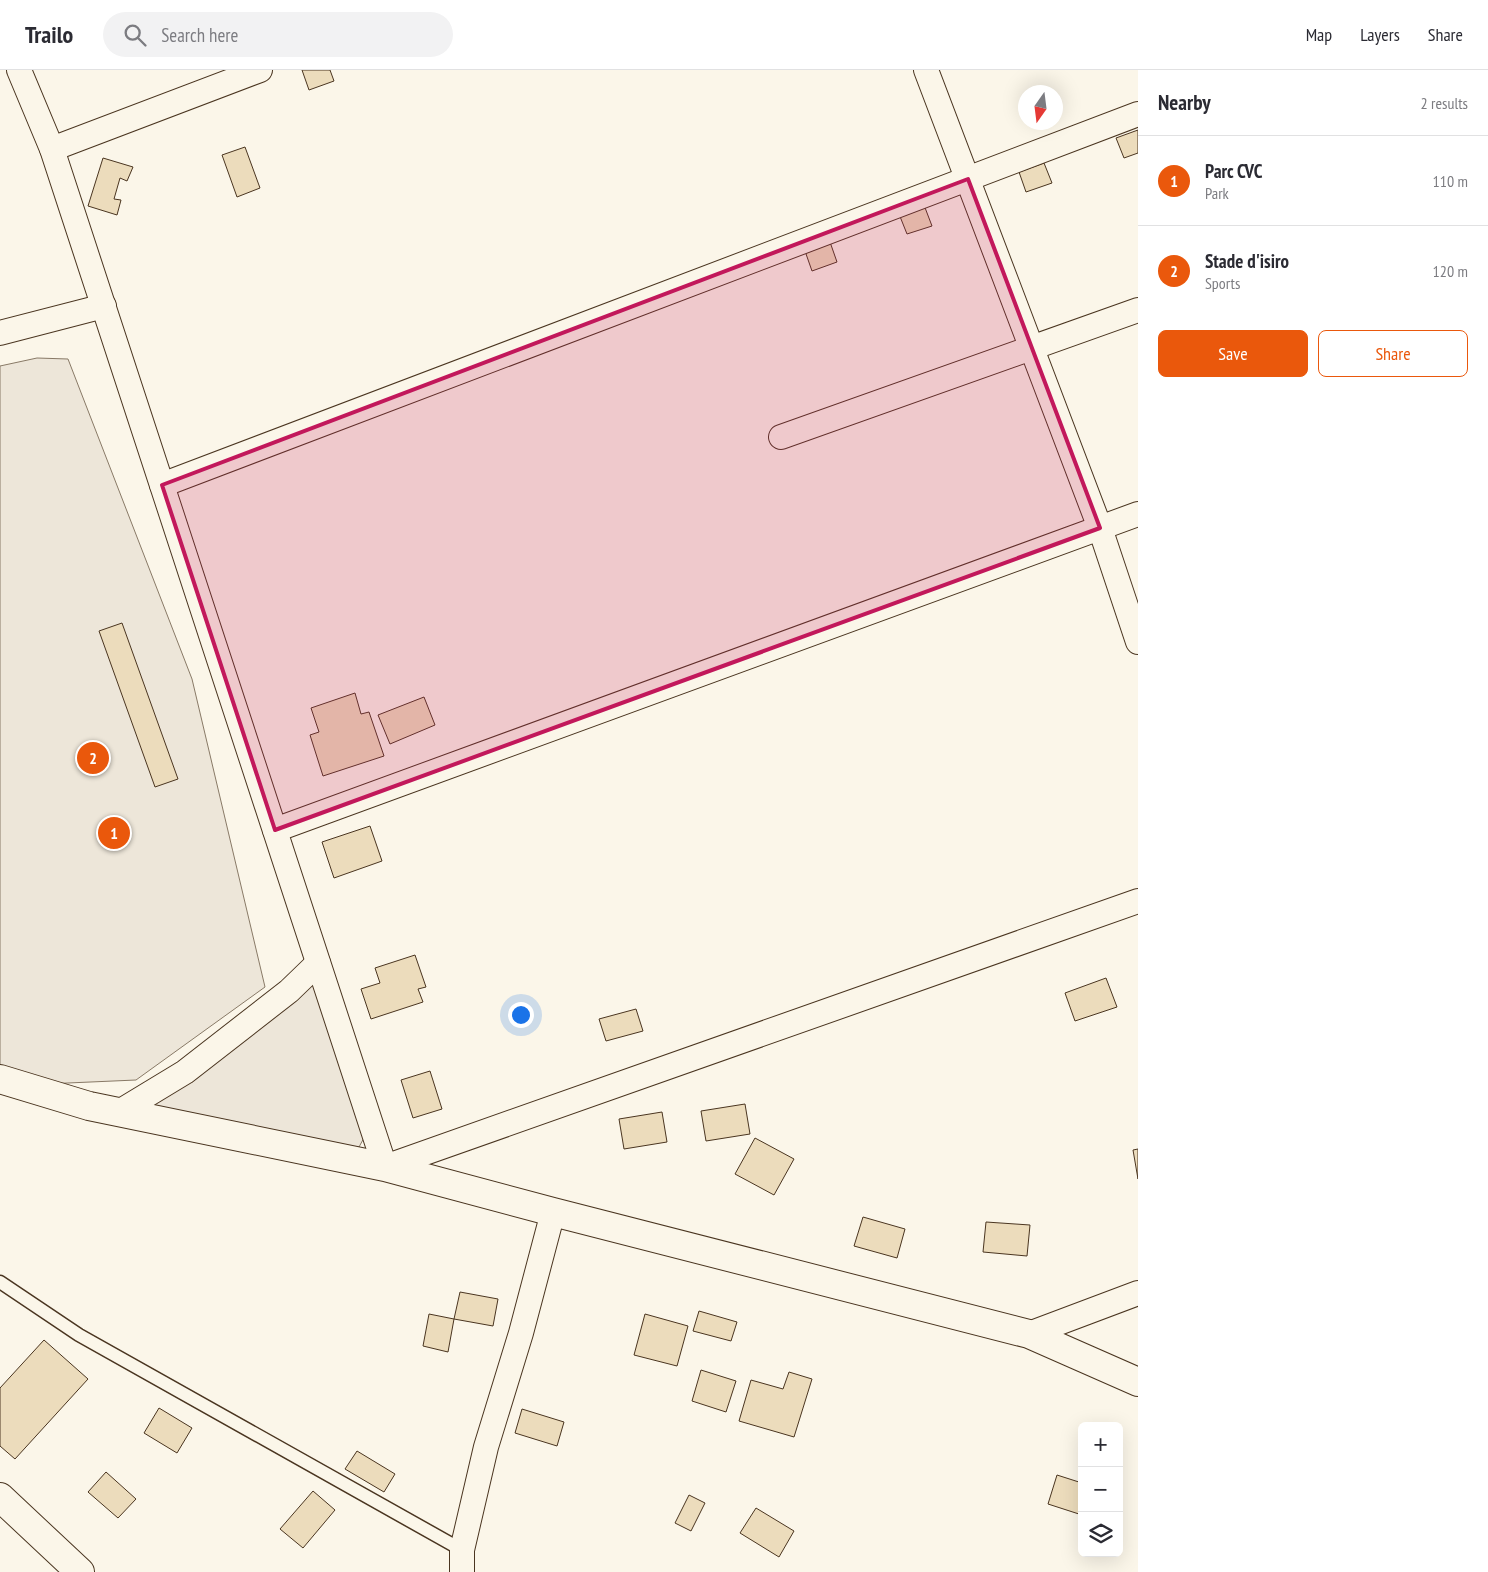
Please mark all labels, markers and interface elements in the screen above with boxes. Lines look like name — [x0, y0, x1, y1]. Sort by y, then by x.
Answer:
search box — [103, 12, 453, 57]
text: Trailo — [25, 19, 73, 50]
icon: search — [121, 21, 149, 49]
text: Search here — [161, 23, 238, 47]
text: Map — [1306, 23, 1332, 46]
text: Layers — [1360, 23, 1400, 46]
text: Share — [1428, 23, 1463, 46]
north arrow — [1018, 85, 1063, 130]
text: Nearby — [1158, 89, 1211, 116]
text: 2 results — [1421, 93, 1468, 113]
text: Parc CVC — [1205, 159, 1262, 183]
text: 1 — [1170, 171, 1178, 191]
text: 110 m — [1433, 171, 1468, 191]
text: Park — [1205, 183, 1229, 203]
text: Stade d'isiro — [1205, 249, 1289, 273]
text: 2 — [1170, 261, 1178, 281]
text: 120 m — [1433, 261, 1468, 281]
text: Sports — [1205, 273, 1240, 293]
button: Save — [1158, 330, 1308, 377]
button: Share — [1318, 330, 1468, 377]
pin: 2 — [77, 739, 109, 777]
pin: 1 — [98, 814, 130, 852]
your location — [508, 1002, 534, 1028]
map controls — [1078, 1422, 1123, 1557]
button: + — [1078, 1422, 1123, 1467]
button: − — [1078, 1467, 1123, 1512]
button: layers — [1078, 1512, 1123, 1557]

